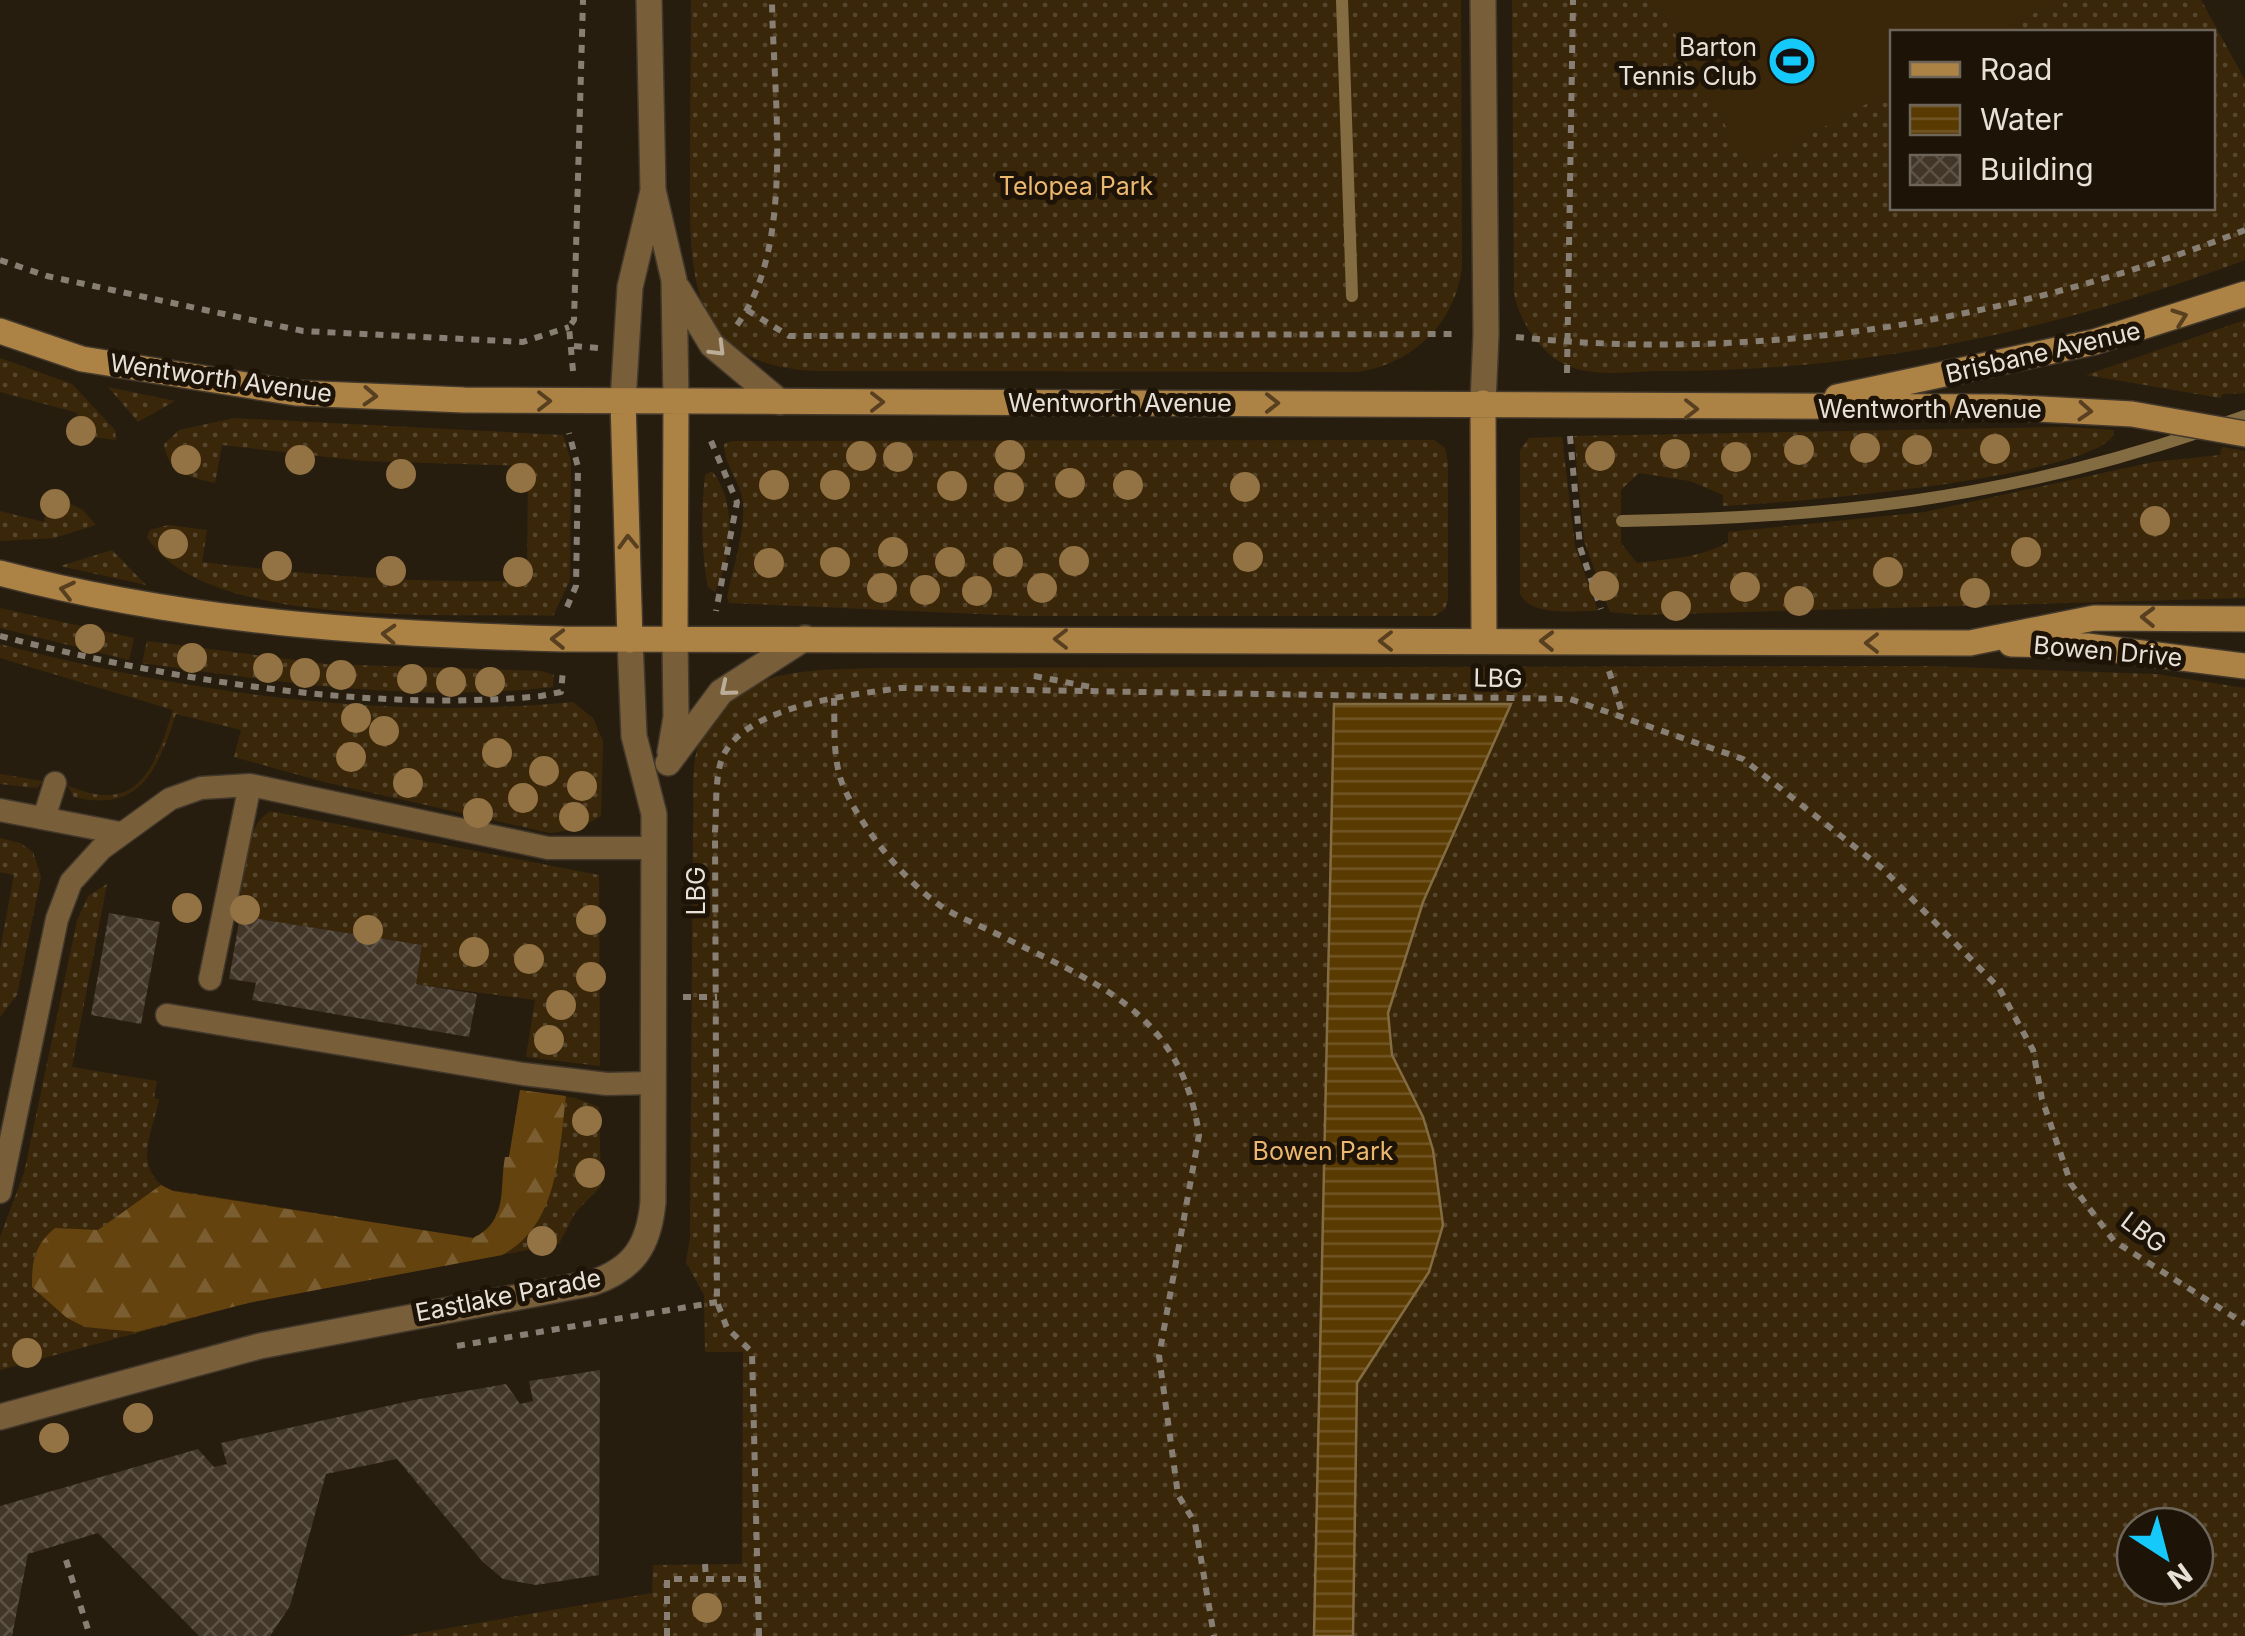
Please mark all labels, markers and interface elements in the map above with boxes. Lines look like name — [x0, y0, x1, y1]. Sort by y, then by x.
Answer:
legend — [1890, 30, 2215, 210]
place label: Barton Tennis Club — [1618, 32, 1757, 91]
sports icon: Barton Tennis Club — [1766, 35, 1818, 87]
text: Road — [1980, 51, 2052, 87]
text: Water — [1980, 101, 2063, 137]
text: Building — [1980, 151, 2094, 187]
park label: Telopea Park — [999, 171, 1154, 201]
one-way arrow — [2170, 308, 2187, 328]
street label: Brisbane Avenue — [1943, 315, 2143, 389]
one-way arrow — [706, 337, 724, 355]
street label: Wentworth Avenue — [108, 348, 334, 408]
one-way arrow — [362, 385, 378, 406]
street label: Wentworth Avenue — [1008, 388, 1232, 418]
one-way arrow — [536, 390, 552, 411]
one-way arrow — [870, 391, 886, 413]
one-way arrow — [1266, 392, 1281, 414]
street label: Wentworth Avenue — [1818, 394, 2042, 424]
one-way arrow — [1684, 398, 1700, 419]
one-way arrow — [2078, 400, 2094, 421]
one-way arrow — [617, 534, 638, 550]
one-way arrow — [59, 581, 76, 602]
one-way arrow — [2139, 606, 2154, 628]
one-way arrow — [380, 624, 396, 645]
one-way arrow — [550, 628, 566, 650]
one-way arrow — [1053, 629, 1069, 650]
one-way arrow — [1378, 630, 1394, 652]
street label: Bowen Drive — [2032, 630, 2184, 672]
one-way arrow — [1539, 631, 1555, 652]
one-way arrow — [1864, 632, 1880, 654]
street label: LBG — [1473, 663, 1523, 693]
one-way arrow — [720, 678, 738, 696]
street label: LBG — [681, 866, 711, 916]
park label: Bowen Park — [1253, 1136, 1394, 1166]
street label: LBG — [2115, 1205, 2173, 1259]
street label: Eastlake Parade — [413, 1262, 603, 1328]
north arrow — [2115, 1506, 2215, 1606]
text: N — [2161, 1556, 2198, 1596]

